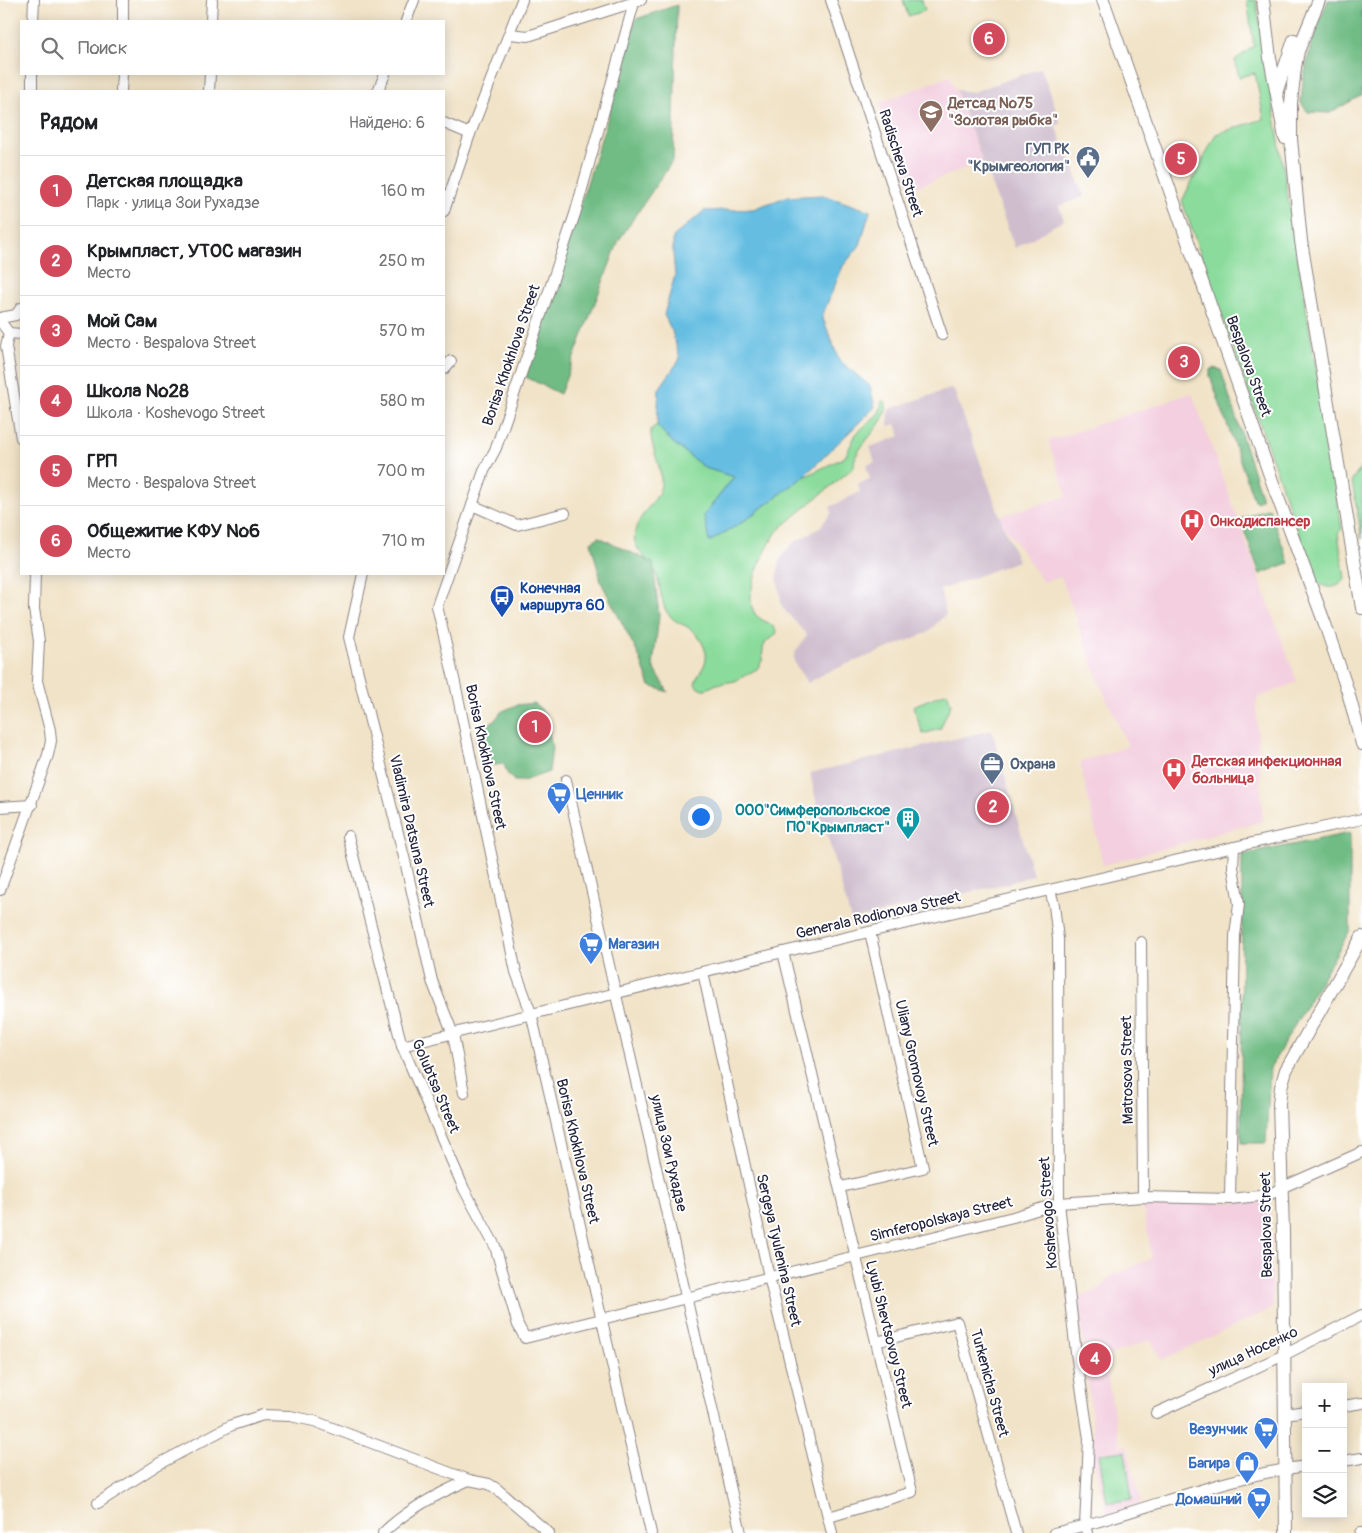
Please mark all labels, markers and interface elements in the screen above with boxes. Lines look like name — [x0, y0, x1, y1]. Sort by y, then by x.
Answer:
search box — [20, 20, 445, 75]
pin: 6 — [973, 20, 1005, 58]
icon: search — [38, 34, 66, 62]
text: Поиск — [78, 36, 128, 60]
place label: Детсад №75 "Золотая рыбка" — [947, 94, 1058, 130]
school or university icon: Детсад №75 "Золотая рыбка" — [918, 99, 944, 133]
street label: Radischeva Street — [874, 107, 927, 220]
text: Рядом — [40, 109, 98, 136]
text: Найдено: 6 — [349, 113, 425, 133]
place label: ГУП РК "Крымгеология" — [967, 140, 1070, 176]
pin: 5 — [1165, 140, 1197, 178]
public building icon: ГУП РК "Крымгеология" — [1075, 145, 1101, 179]
text: Детская площадка — [87, 169, 243, 193]
text: 1 — [53, 181, 59, 201]
text: 160 m — [381, 181, 425, 201]
text: Парк · улица Зои Рухадзе — [87, 193, 259, 213]
text: Крымпласт, УТОС магазин — [87, 239, 302, 263]
text: 2 — [52, 251, 60, 271]
text: 250 m — [379, 251, 425, 271]
text: Место — [87, 263, 131, 283]
street label: Borisa Khokhlova Street — [478, 281, 545, 428]
text: Мой Сам — [87, 309, 157, 333]
street label: Bespalova Street — [1221, 313, 1276, 420]
text: 3 — [52, 321, 60, 341]
text: 570 m — [379, 321, 425, 341]
text: Место · Bespalova Street — [87, 333, 256, 353]
pin: 3 — [1168, 343, 1200, 381]
text: Школа №28 — [87, 379, 189, 403]
text: 4 — [51, 391, 61, 411]
text: 580 m — [380, 391, 425, 411]
text: Школа · Koshevogo Street — [87, 403, 265, 423]
text: ГРП — [87, 449, 117, 473]
text: 5 — [52, 461, 60, 481]
text: 700 m — [377, 461, 425, 481]
text: Место · Bespalova Street — [87, 473, 256, 493]
hospital icon: Онкодиспансер — [1179, 508, 1205, 542]
place label: Онкодиспансер — [1210, 512, 1310, 531]
text: Общежитие КФУ №6 — [87, 519, 260, 543]
text: 6 — [51, 531, 61, 551]
text: 710 m — [382, 531, 425, 551]
text: Место — [87, 543, 131, 563]
place label: Конечная маршрута 60 — [520, 579, 605, 615]
bus stop icon: Конечная маршрута 60 — [489, 584, 515, 618]
street label: Borisa Khokhlova Street — [461, 683, 510, 833]
pin: 1 — [519, 708, 551, 746]
office icon: Охрана — [979, 751, 1005, 785]
place label: Детская инфекционная больница — [1191, 752, 1342, 788]
street label: Vladimira Datsuna Street — [385, 753, 439, 910]
place label: Охрана — [1010, 755, 1056, 774]
hospital icon: Детская инфекционная больница — [1161, 757, 1187, 791]
supermarket icon: Ценник — [546, 781, 572, 815]
place label: Ценник — [576, 785, 624, 804]
pin: 2 — [977, 788, 1009, 826]
place label: ООО"Симферопольское ПО"Крымпласт" — [735, 801, 891, 837]
your location — [688, 804, 714, 830]
building icon: ООО"Симферопольское ПО"Крымпласт" — [895, 806, 921, 840]
street label: Generala Rodionova Street — [794, 887, 963, 944]
supermarket icon: Магазин — [578, 931, 604, 965]
place label: Магазин — [608, 935, 660, 954]
street label: Uliany Gromovoy Street — [890, 998, 943, 1149]
street label: Matrosova Street — [1117, 1014, 1138, 1125]
street label: Golubtsa Street — [407, 1036, 464, 1137]
street label: Borisa Khokhlova Street — [552, 1077, 604, 1226]
street label: улица Зои Рухадзе — [646, 1092, 691, 1214]
street label: Koshevogo Street — [1035, 1155, 1062, 1270]
street label: Bespalova Street — [1256, 1171, 1277, 1278]
street label: Sergeya Tyulenina Street — [752, 1172, 806, 1329]
street label: Simferopolskaya Street — [868, 1192, 1015, 1246]
street label: Lyubi Shevtsovoy Street — [861, 1258, 916, 1411]
street label: улица Носенко — [1205, 1322, 1301, 1381]
street label: Turkenicha Street — [966, 1327, 1013, 1440]
pin: 4 — [1079, 1340, 1111, 1378]
map controls — [1302, 1383, 1347, 1518]
button: + — [1302, 1383, 1347, 1428]
supermarket icon: Везунчик — [1253, 1416, 1279, 1450]
place label: Везунчик — [1189, 1420, 1248, 1439]
button: − — [1302, 1428, 1347, 1473]
shop icon: Багира — [1234, 1450, 1260, 1484]
place label: Багира — [1188, 1454, 1230, 1473]
button: layers — [1302, 1473, 1347, 1518]
supermarket icon: Домашний — [1246, 1486, 1272, 1520]
place label: Домашний — [1175, 1490, 1242, 1509]

